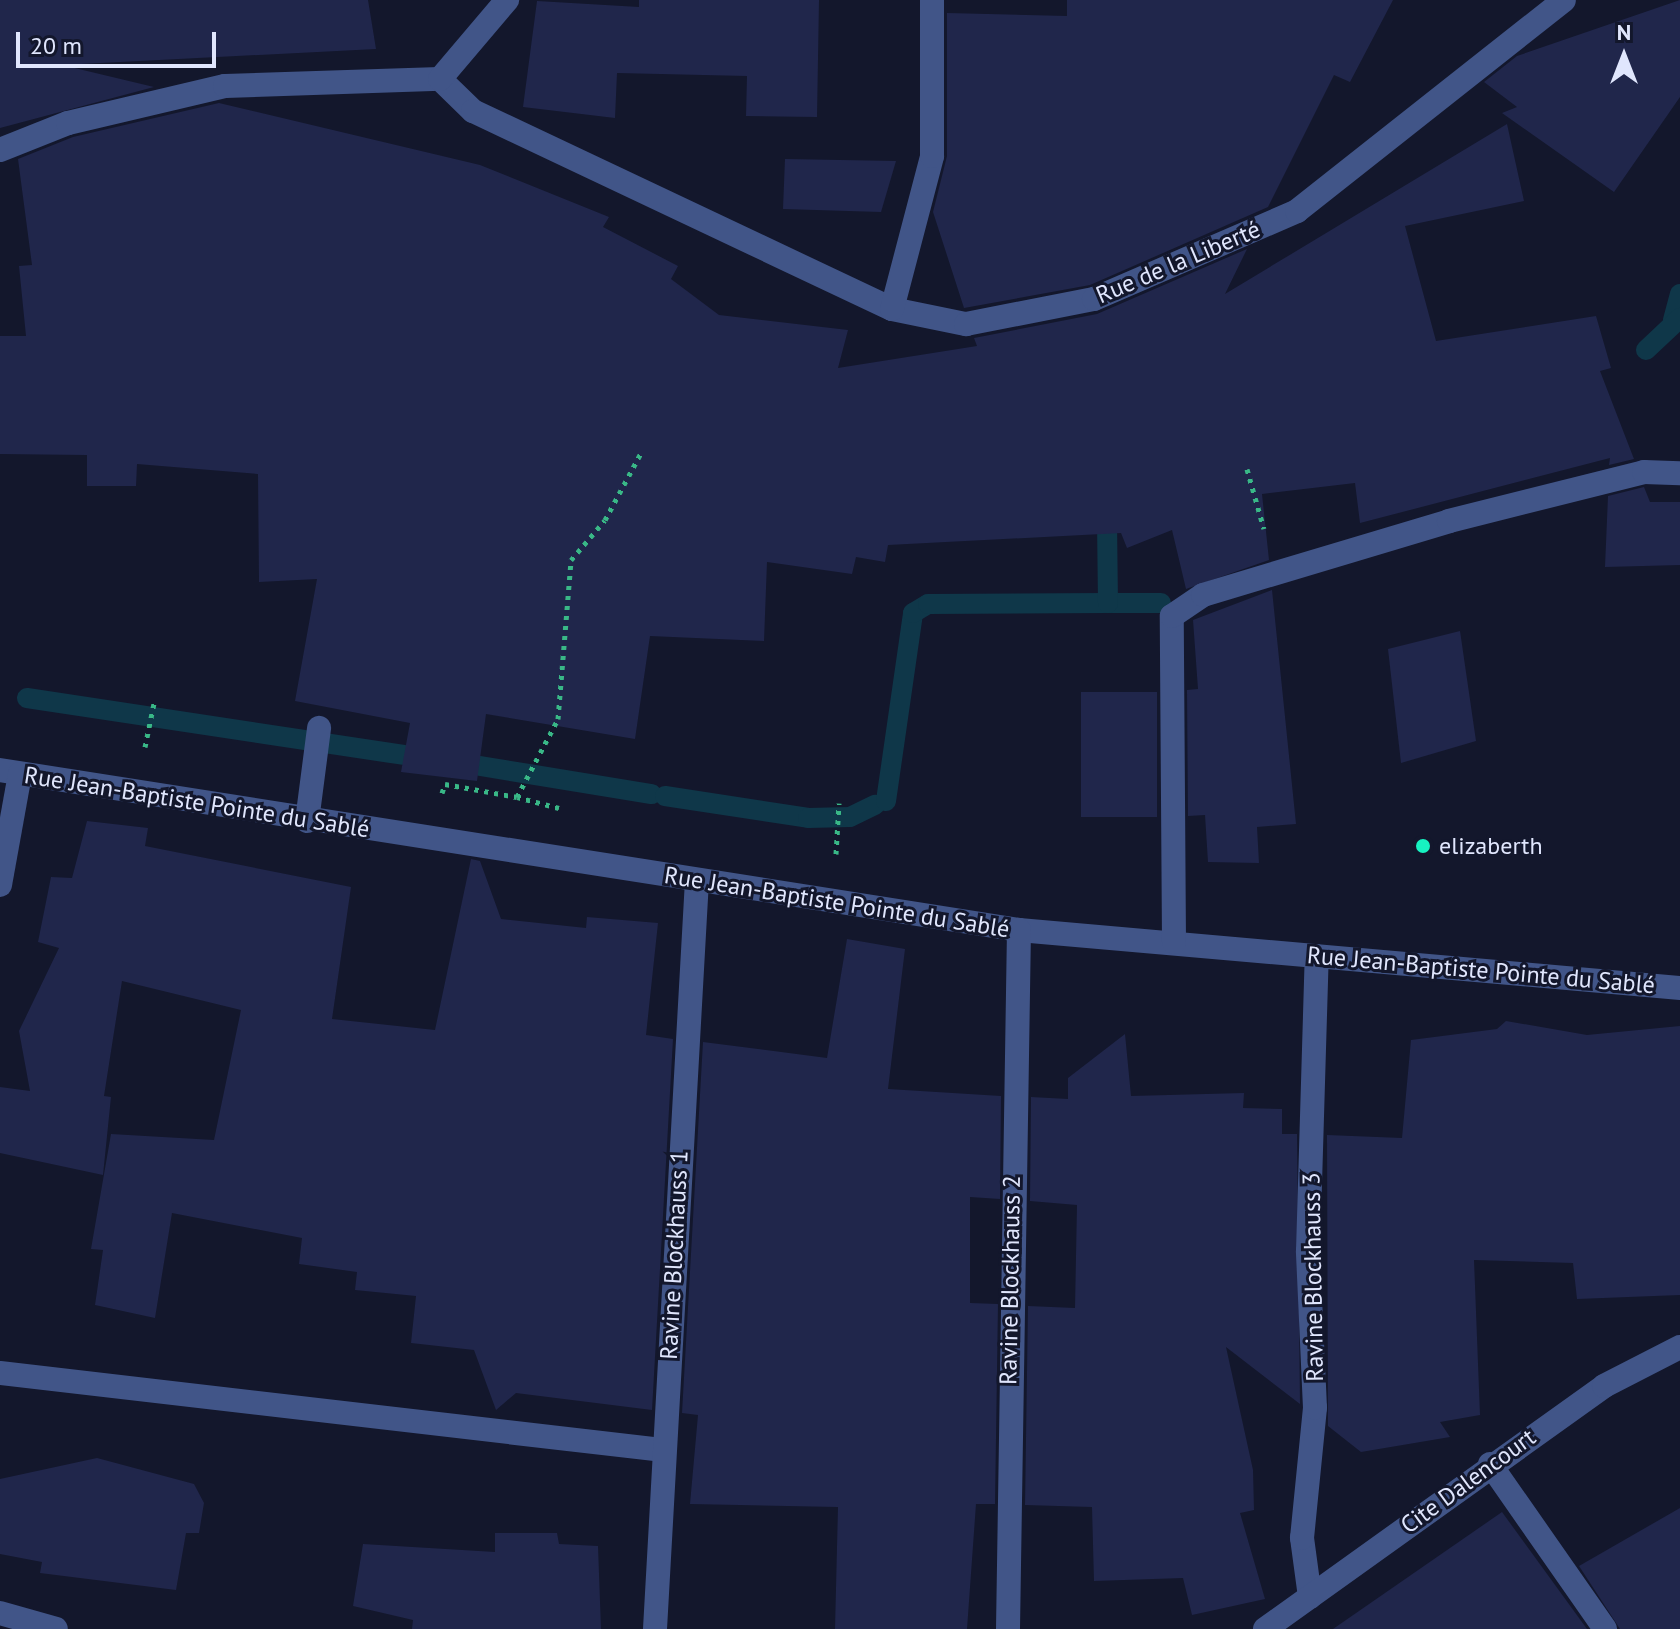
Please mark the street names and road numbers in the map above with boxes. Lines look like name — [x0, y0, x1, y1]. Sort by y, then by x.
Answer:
street label: Rue de la Liberté — [1092, 214, 1264, 310]
street label: Rue Jean-Baptiste Pointe du Sablé — [22, 760, 372, 844]
street label: Rue Jean-Baptiste Pointe du Sablé — [662, 860, 1012, 944]
street label: Rue Jean-Baptiste Pointe du Sablé — [1306, 940, 1656, 1000]
street label: Ravine Blockhauss 1 — [654, 1150, 694, 1360]
street label: Ravine Blockhauss 3 — [1297, 1172, 1329, 1382]
street label: Ravine Blockhauss 2 — [994, 1175, 1026, 1385]
street label: Cite Dalencourt — [1395, 1422, 1541, 1540]

